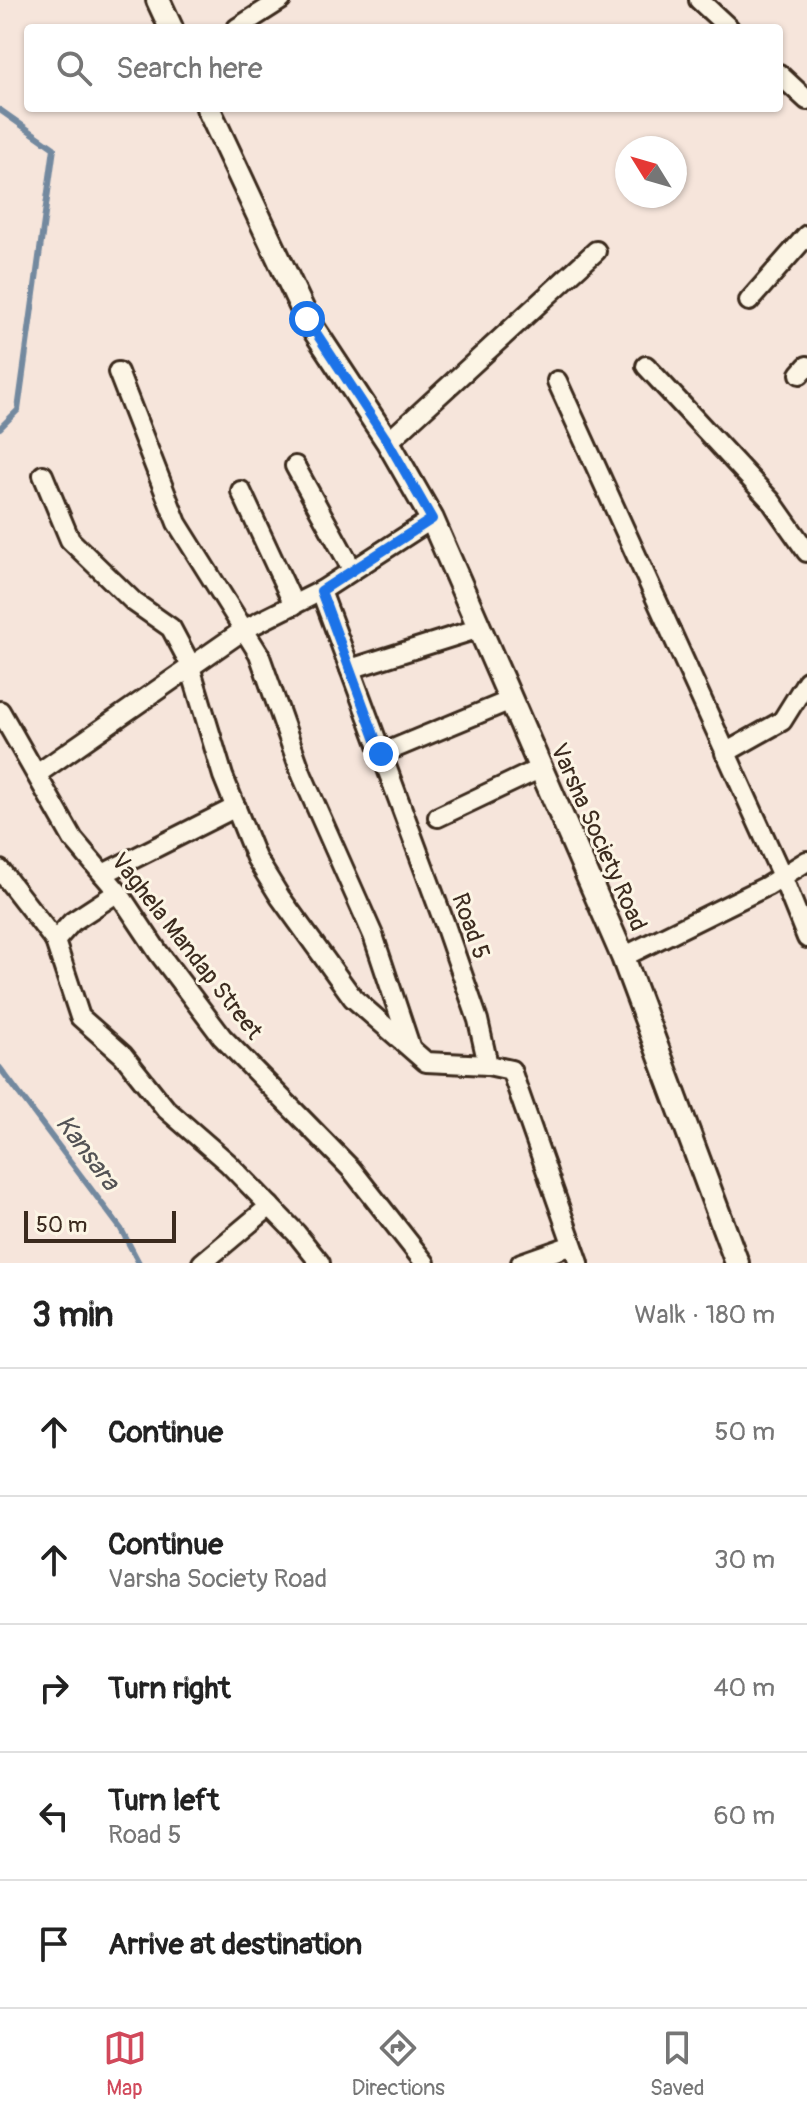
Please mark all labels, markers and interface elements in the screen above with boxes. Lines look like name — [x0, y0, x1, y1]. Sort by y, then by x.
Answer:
search box — [24, 24, 783, 112]
icon: search — [52, 46, 96, 90]
text: Search here — [116, 50, 263, 87]
north arrow — [615, 136, 687, 208]
route start — [289, 301, 325, 337]
route end — [363, 736, 399, 772]
street label: Varsha Society Road — [544, 739, 653, 936]
street label: Vaghela Mandap Street — [105, 847, 269, 1046]
street label: Road 5 — [445, 889, 496, 963]
water label: Kansara — [48, 1109, 127, 1198]
scale bar — [24, 1207, 176, 1243]
text: 50 m — [36, 1211, 87, 1239]
text: 3 min — [32, 1294, 114, 1337]
text: Walk · 180 m — [634, 1299, 775, 1331]
icon: ahead — [32, 1410, 76, 1454]
text: Continue — [108, 1414, 223, 1451]
text: 50 m — [714, 1416, 775, 1448]
text: Continue — [108, 1526, 223, 1563]
icon: ahead — [32, 1538, 76, 1582]
text: 30 m — [714, 1544, 775, 1576]
text: Varsha Society Road — [108, 1563, 327, 1595]
icon: right — [32, 1666, 76, 1710]
text: Turn right — [108, 1670, 231, 1707]
text: 40 m — [713, 1672, 775, 1704]
text: Turn left — [108, 1782, 219, 1819]
icon: left — [32, 1794, 76, 1838]
text: 60 m — [713, 1800, 775, 1832]
text: Road 5 — [108, 1819, 182, 1851]
icon: arrive — [32, 1922, 76, 1966]
text: Arrive at destination — [108, 1926, 362, 1963]
tab: Map — [103, 2026, 147, 2102]
tab: Directions — [352, 2026, 445, 2102]
tab: Saved — [650, 2026, 704, 2102]

